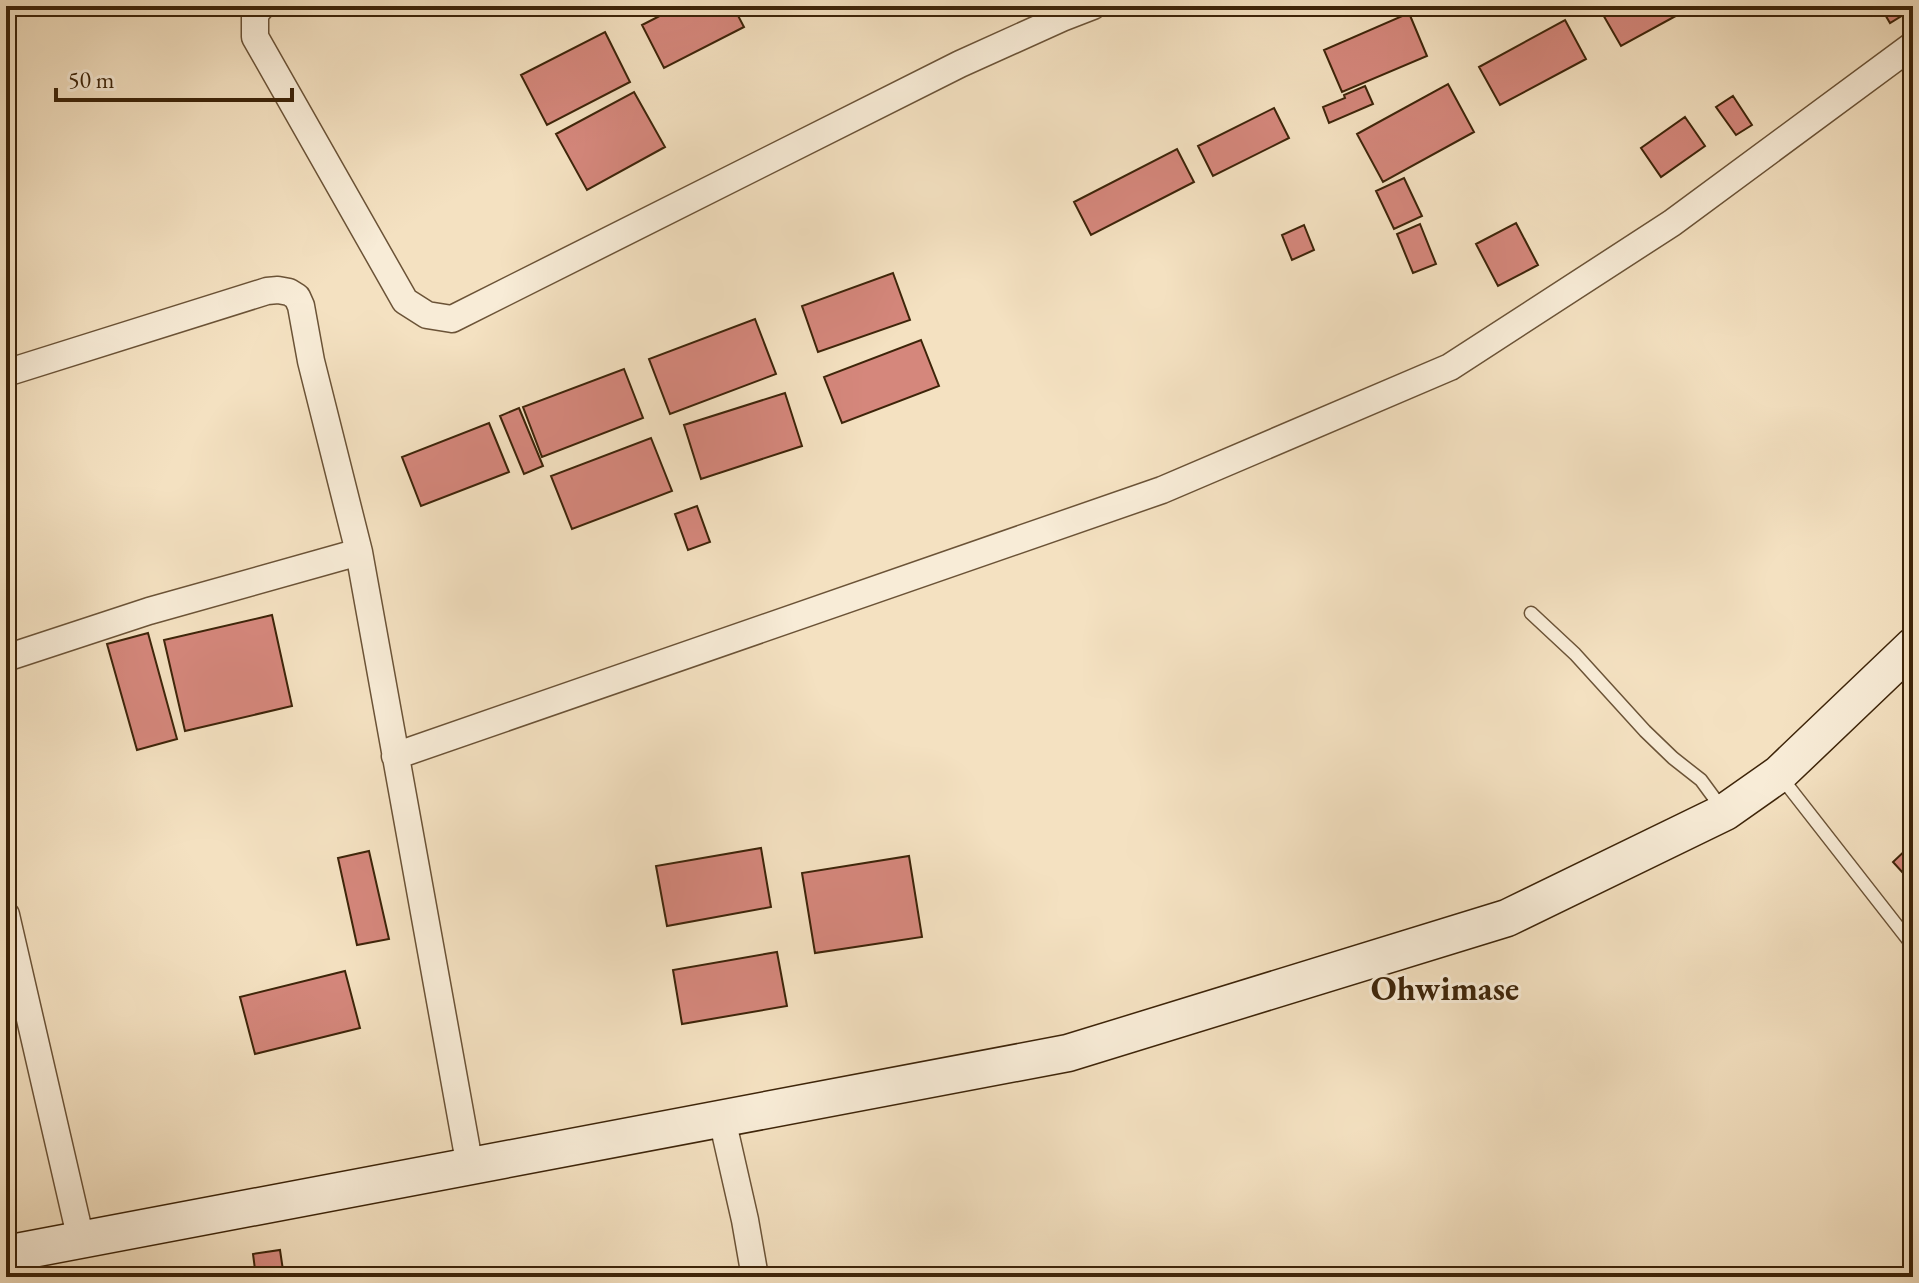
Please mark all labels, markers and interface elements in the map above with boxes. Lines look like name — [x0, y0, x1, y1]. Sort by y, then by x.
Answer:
scale bar — [56, 52, 292, 102]
text: 50 m — [68, 64, 115, 95]
district label: Ohwimase — [1371, 966, 1519, 1010]

